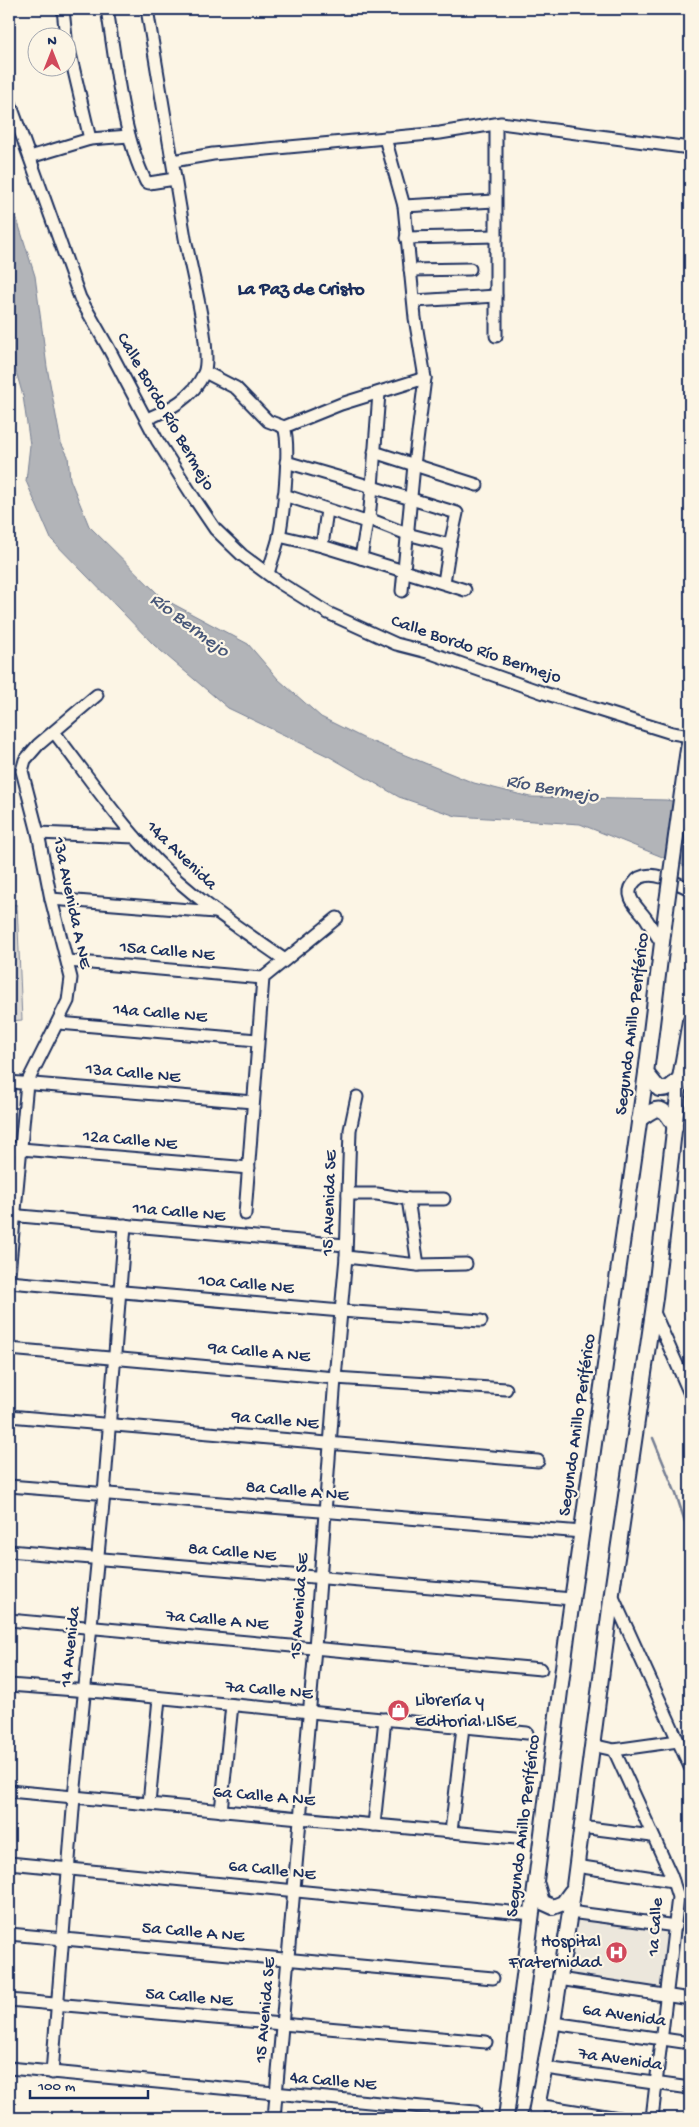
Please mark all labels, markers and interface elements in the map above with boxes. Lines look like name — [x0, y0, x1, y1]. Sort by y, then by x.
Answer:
north arrow — [28, 28, 78, 78]
text: N — [47, 33, 57, 50]
district label: La Paz de Cristo — [237, 279, 365, 302]
street label: Calle Bordo Río Bermejo — [111, 329, 219, 495]
water label: Río Bermejo — [145, 589, 234, 664]
street label: Calle Bordo Río Bermejo — [388, 611, 564, 689]
water label: Río Bermejo — [504, 771, 601, 810]
street label: 14a Avenida — [140, 816, 222, 896]
street label: 13a Avenida A NE — [47, 834, 95, 971]
street label: Segundo Anillo Periférico — [611, 932, 655, 1116]
street label: 15a Calle NE — [118, 937, 216, 967]
street label: 14a Calle NE — [111, 999, 209, 1029]
street label: 13a Calle NE — [84, 1059, 182, 1089]
street label: 12a Calle NE — [81, 1126, 179, 1156]
street label: 15 Avenida SE — [318, 1149, 342, 1257]
street label: 11a Calle NE — [131, 1198, 227, 1228]
street label: 10a Calle NE — [196, 1270, 295, 1300]
street label: Segundo Anillo Periférico — [555, 1333, 601, 1517]
street label: 9a Calle A NE — [206, 1338, 312, 1368]
street label: 9a Calle NE — [230, 1407, 320, 1435]
street label: 8a Calle A NE — [245, 1477, 350, 1507]
street label: 8a Calle NE — [187, 1539, 278, 1567]
street label: 15 Avenida SE — [286, 1552, 314, 1660]
street label: 14 Avenida — [56, 1605, 86, 1689]
street label: 7a Calle A NE — [164, 1606, 270, 1636]
street label: 7a Calle NE — [223, 1677, 314, 1705]
place label: Librería y Editorial LISE — [415, 1691, 517, 1733]
shop icon: Librería y Editorial LISE — [387, 1699, 411, 1723]
street label: Segundo Anillo Periférico — [502, 1734, 546, 1918]
street label: 6a Calle A NE — [212, 1782, 317, 1812]
street label: 6a Calle NE — [227, 1856, 317, 1886]
street label: 1a Calle — [643, 1896, 669, 1958]
street label: 5a Calle A NE — [141, 1918, 246, 1948]
place label: Hospital Fraternidad — [508, 1932, 602, 1974]
hospital icon: Hospital Fraternidad — [605, 1940, 629, 1964]
street label: 15 Avenida SE — [251, 1956, 281, 2065]
street label: 5a Calle NE — [144, 1984, 234, 2012]
street label: 6a Avenida — [581, 2000, 668, 2032]
street label: 7a Avenida — [576, 2044, 664, 2076]
scale bar — [30, 2067, 148, 2099]
street label: 4a Calle NE — [289, 2068, 378, 2096]
text: 100 m — [37, 2078, 76, 2096]

